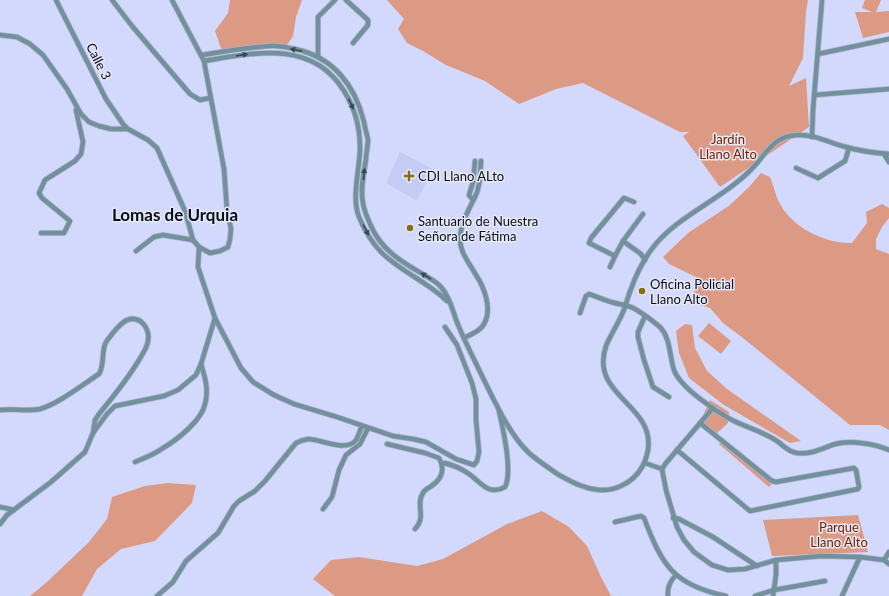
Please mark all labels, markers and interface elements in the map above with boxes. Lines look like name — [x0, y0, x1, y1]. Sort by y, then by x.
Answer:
street label: Calle 3 — [83, 40, 115, 82]
one-way arrow — [290, 46, 303, 52]
one-way arrow — [236, 52, 248, 58]
one-way arrow — [348, 98, 354, 109]
park label: Jardín Llano Alto — [699, 131, 757, 162]
one-way arrow — [361, 168, 368, 180]
place label: CDI Llano ALto — [418, 168, 504, 184]
marker: CDI Llano ALto — [403, 170, 415, 182]
district label: Lomas de Urquia — [112, 204, 238, 225]
place label: Santuario de Nuestra Señora de Fátima — [418, 213, 538, 244]
marker: Santuario de Nuestra Señora de Fátima — [405, 223, 415, 233]
one-way arrow — [363, 224, 369, 236]
one-way arrow — [421, 273, 432, 280]
place label: Oficina Policial Llano Alto — [650, 276, 734, 307]
marker: Oficina Policial Llano Alto — [637, 286, 647, 296]
park label: Parque Llano Alto — [810, 519, 868, 550]

